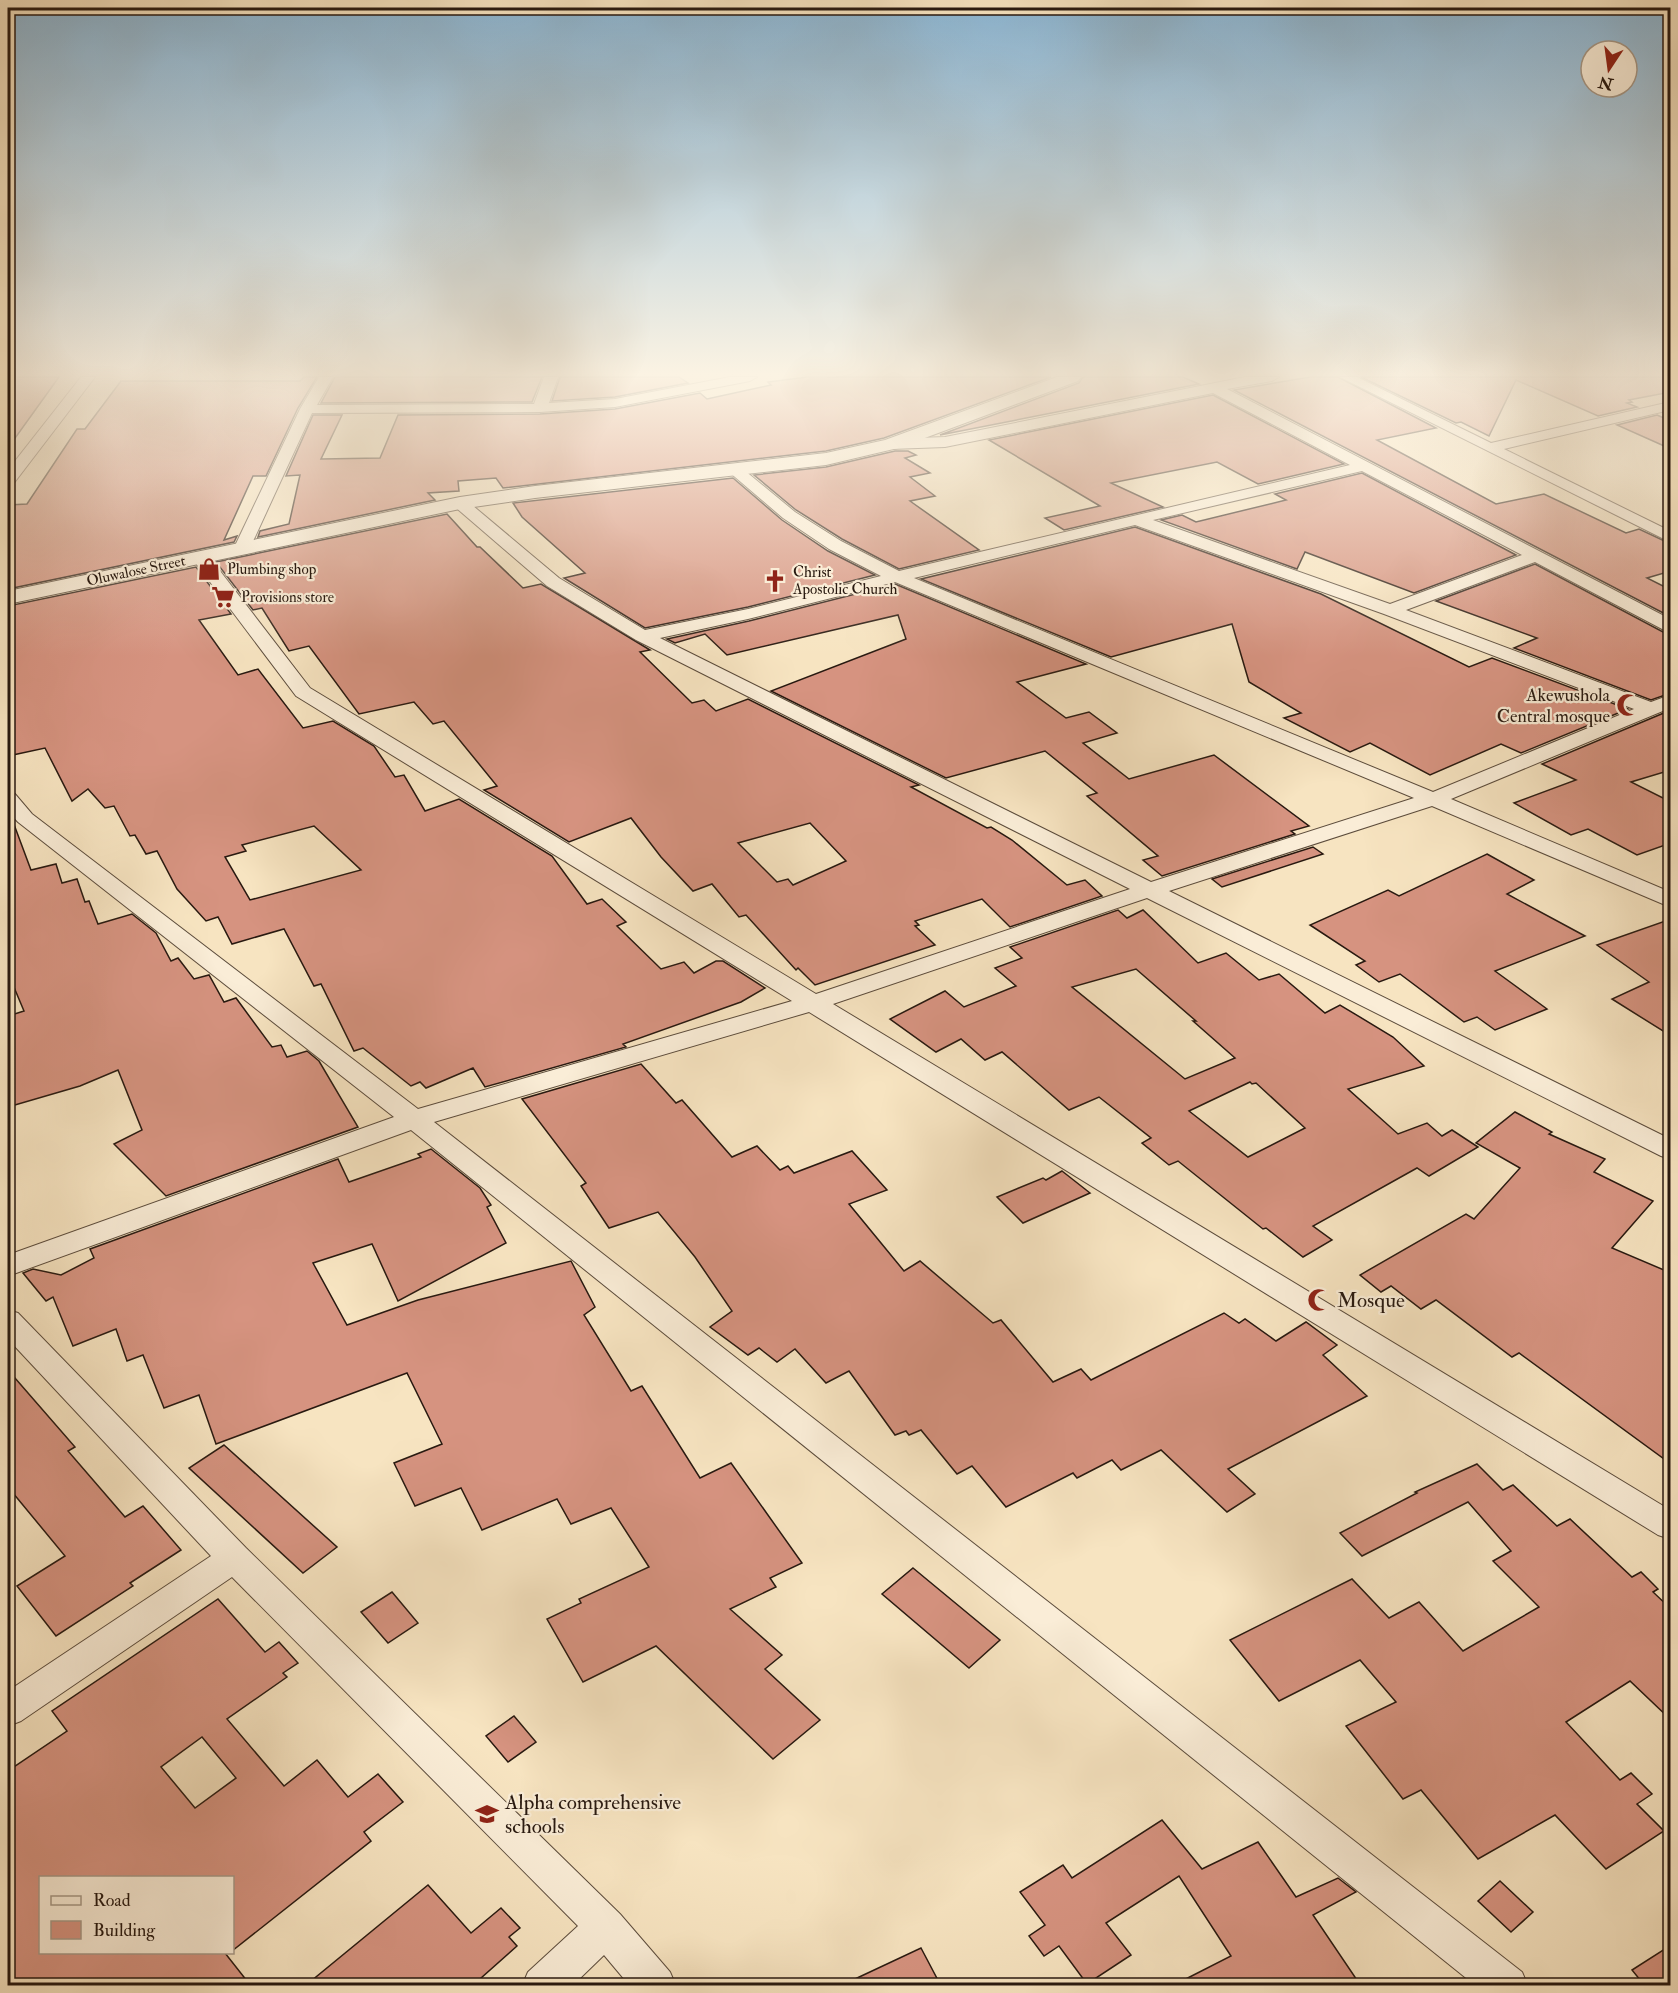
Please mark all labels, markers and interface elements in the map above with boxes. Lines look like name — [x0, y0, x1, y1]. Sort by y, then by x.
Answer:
north arrow — [1579, 39, 1639, 99]
text: N — [1596, 71, 1616, 94]
street label: Oluwalose Street — [85, 551, 187, 591]
shop icon: Plumbing shop — [196, 556, 222, 582]
place label: Plumbing shop — [227, 560, 317, 580]
place label: Christ Apostolic Church — [792, 563, 897, 600]
church icon: Christ Apostolic Church — [762, 568, 788, 594]
supermarket icon: Provisions store — [210, 584, 236, 610]
place label: Provisions store — [241, 588, 334, 607]
place label: Akewushola Central mosque — [1497, 684, 1611, 728]
mosque icon: Akewushola Central mosque — [1615, 692, 1641, 718]
mosque icon: Mosque — [1306, 1287, 1332, 1313]
place label: Mosque — [1337, 1287, 1405, 1314]
place label: Alpha comprehensive schools — [504, 1789, 681, 1840]
school or university icon: Alpha comprehensive schools — [474, 1801, 500, 1827]
legend — [39, 1876, 234, 1954]
text: Road — [93, 1889, 131, 1912]
text: Building — [93, 1919, 156, 1942]

